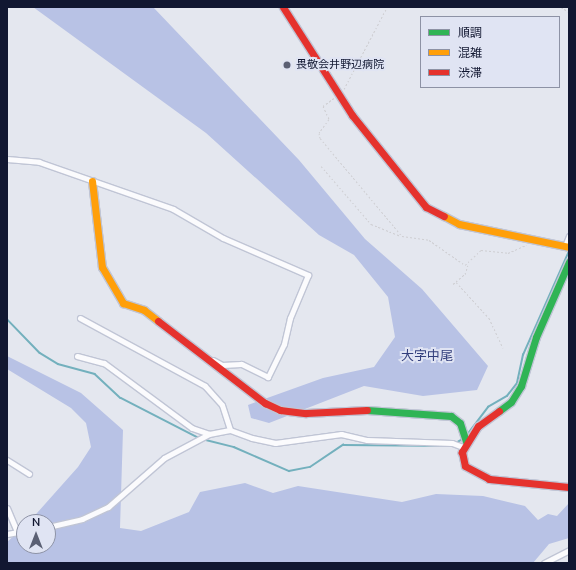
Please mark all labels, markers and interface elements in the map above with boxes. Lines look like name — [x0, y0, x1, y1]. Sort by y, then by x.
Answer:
legend — [420, 16, 560, 88]
text: 順調 — [458, 25, 482, 41]
text: 混雑 — [458, 45, 482, 61]
place label: 畏敬会井野辺病院 — [296, 58, 384, 72]
marker: 畏敬会井野辺病院 — [281, 59, 293, 71]
text: 渋滞 — [458, 65, 482, 81]
district label: 大字中尾 — [401, 348, 453, 364]
north arrow — [16, 514, 56, 554]
text: N — [32, 515, 40, 530]

